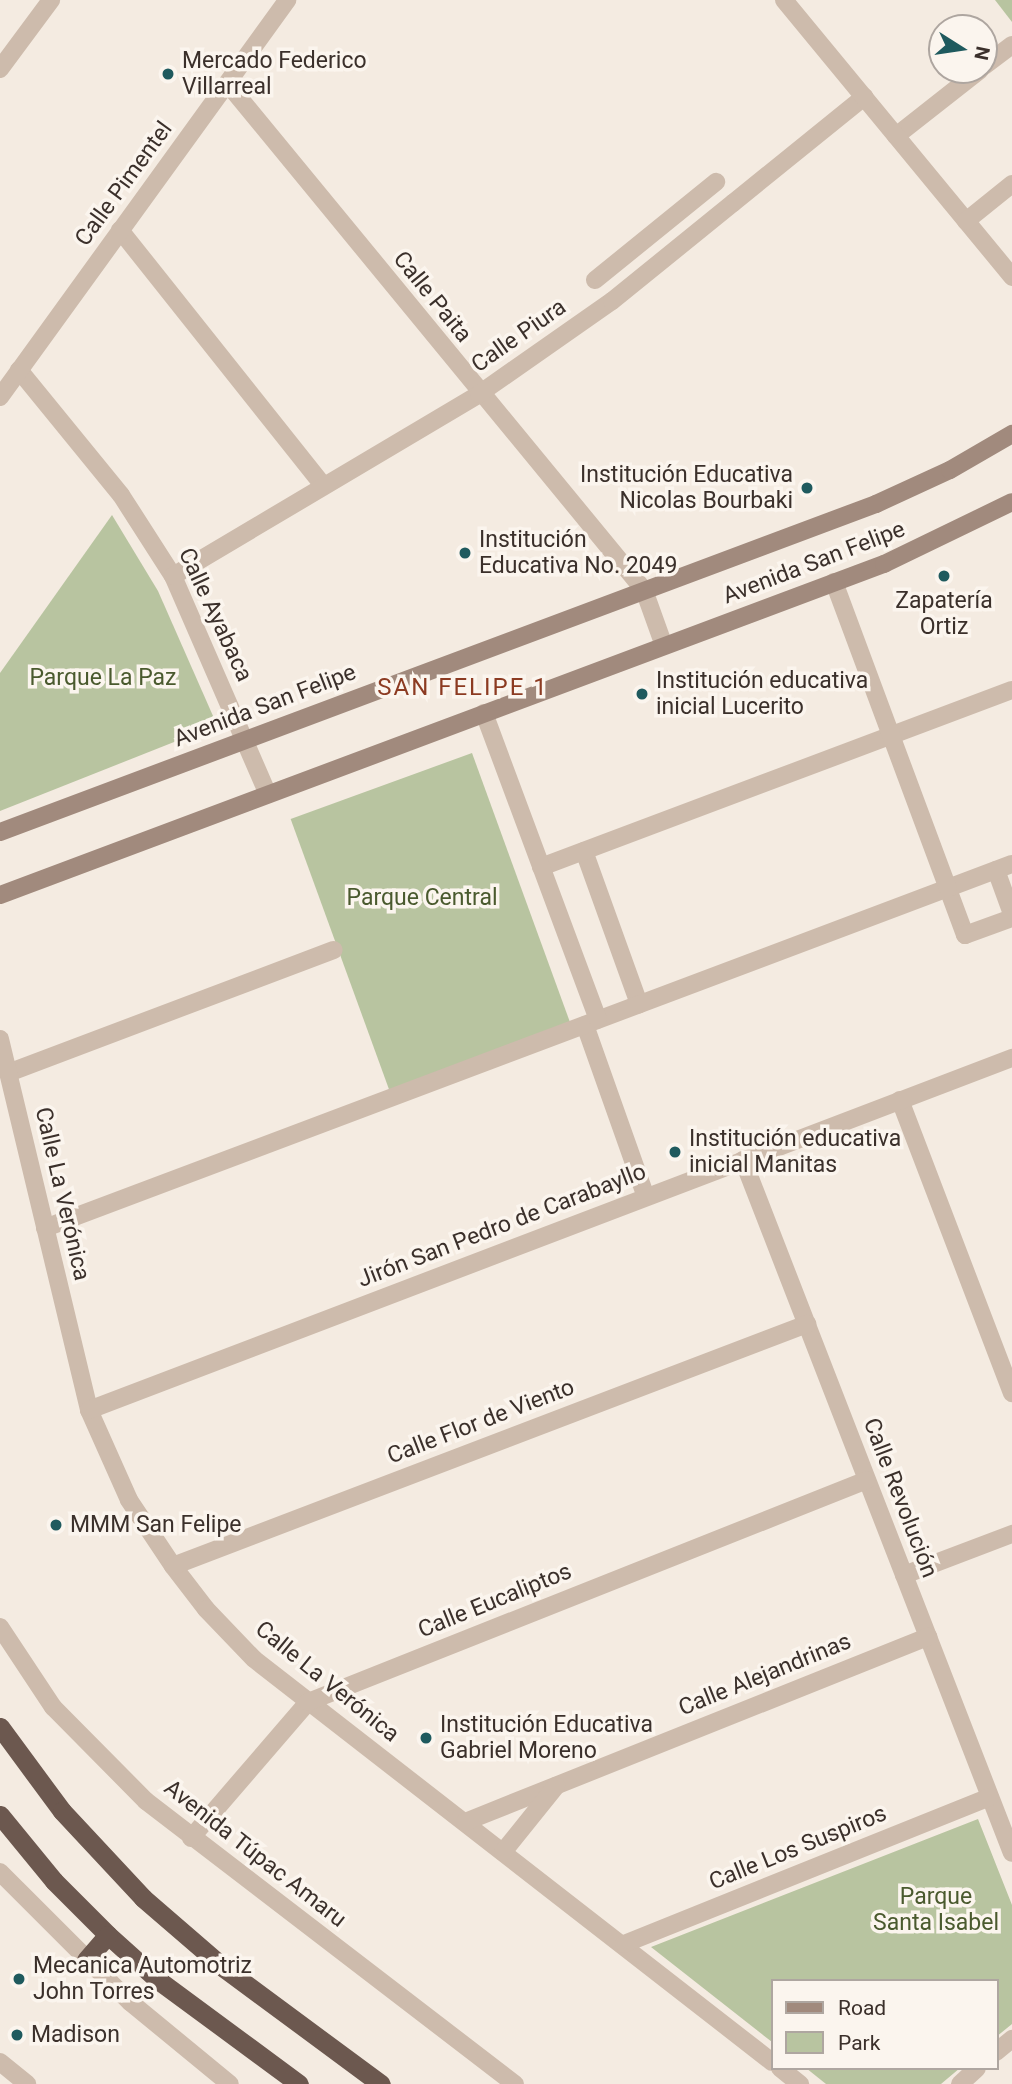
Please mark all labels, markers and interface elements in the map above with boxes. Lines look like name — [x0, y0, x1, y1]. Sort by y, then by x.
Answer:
north arrow — [928, 14, 998, 84]
text: N — [969, 44, 995, 62]
place label: Mercado Federico Villarreal — [182, 47, 367, 101]
marker: Mercado Federico Villarreal — [160, 66, 176, 82]
street label: Calle Pimentel — [70, 116, 178, 252]
street label: Calle Paita — [387, 246, 477, 348]
street label: Calle Piura — [466, 293, 572, 379]
place label: Institución Educativa Nicolas Bourbaki — [580, 461, 793, 515]
marker: Institución Educativa Nicolas Bourbaki — [799, 480, 815, 496]
street label: Avenida San Felipe — [719, 516, 909, 610]
place label: Institución Educativa No. 2049 — [479, 526, 677, 580]
street label: Calle Ayabaca — [172, 544, 258, 686]
marker: Institución Educativa No. 2049 — [457, 545, 473, 561]
marker: Zapatería Ortiz — [936, 568, 952, 584]
place label: Zapatería Ortiz — [895, 587, 993, 641]
street label: Avenida San Felipe — [170, 659, 360, 753]
park label: Parque La Paz — [29, 664, 177, 692]
place label: Institución educativa inicial Lucerito — [656, 667, 868, 721]
district label: SAN FELIPE 1 — [379, 674, 547, 702]
marker: Institución educativa inicial Lucerito — [634, 686, 650, 702]
park label: Parque Central — [347, 884, 497, 912]
street label: Calle La Verónica — [29, 1105, 95, 1283]
place label: Institución educativa inicial Manitas — [689, 1125, 901, 1179]
marker: Institución educativa inicial Manitas — [667, 1144, 683, 1160]
street label: Jirón San Pedro de Carabayllo — [354, 1158, 650, 1294]
street label: Calle Flor de Viento — [384, 1374, 578, 1470]
street label: Calle Revolución — [857, 1414, 943, 1582]
place label: MMM San Felipe — [70, 1511, 241, 1539]
marker: MMM San Felipe — [48, 1517, 64, 1533]
street label: Calle Eucaliptos — [414, 1558, 576, 1644]
street label: Calle La Verónica — [250, 1616, 404, 1748]
street label: Calle Alejandrinas — [675, 1628, 855, 1722]
place label: Institución Educativa Gabriel Moreno — [440, 1711, 653, 1765]
marker: Institución Educativa Gabriel Moreno — [418, 1730, 434, 1746]
street label: Avenida Túpac Amaru — [158, 1774, 352, 1934]
street label: Calle Los Suspiros — [705, 1800, 891, 1896]
park label: Parque Santa Isabel — [873, 1883, 999, 1937]
place label: Mecanica Automotriz John Torres — [33, 1952, 252, 2006]
marker: Mecanica Automotriz John Torres — [11, 1971, 27, 1987]
legend — [771, 1979, 998, 2070]
text: Road — [838, 1996, 886, 2020]
place label: Madison — [31, 2021, 120, 2049]
marker: Madison — [9, 2027, 25, 2043]
text: Park — [838, 2031, 880, 2055]

